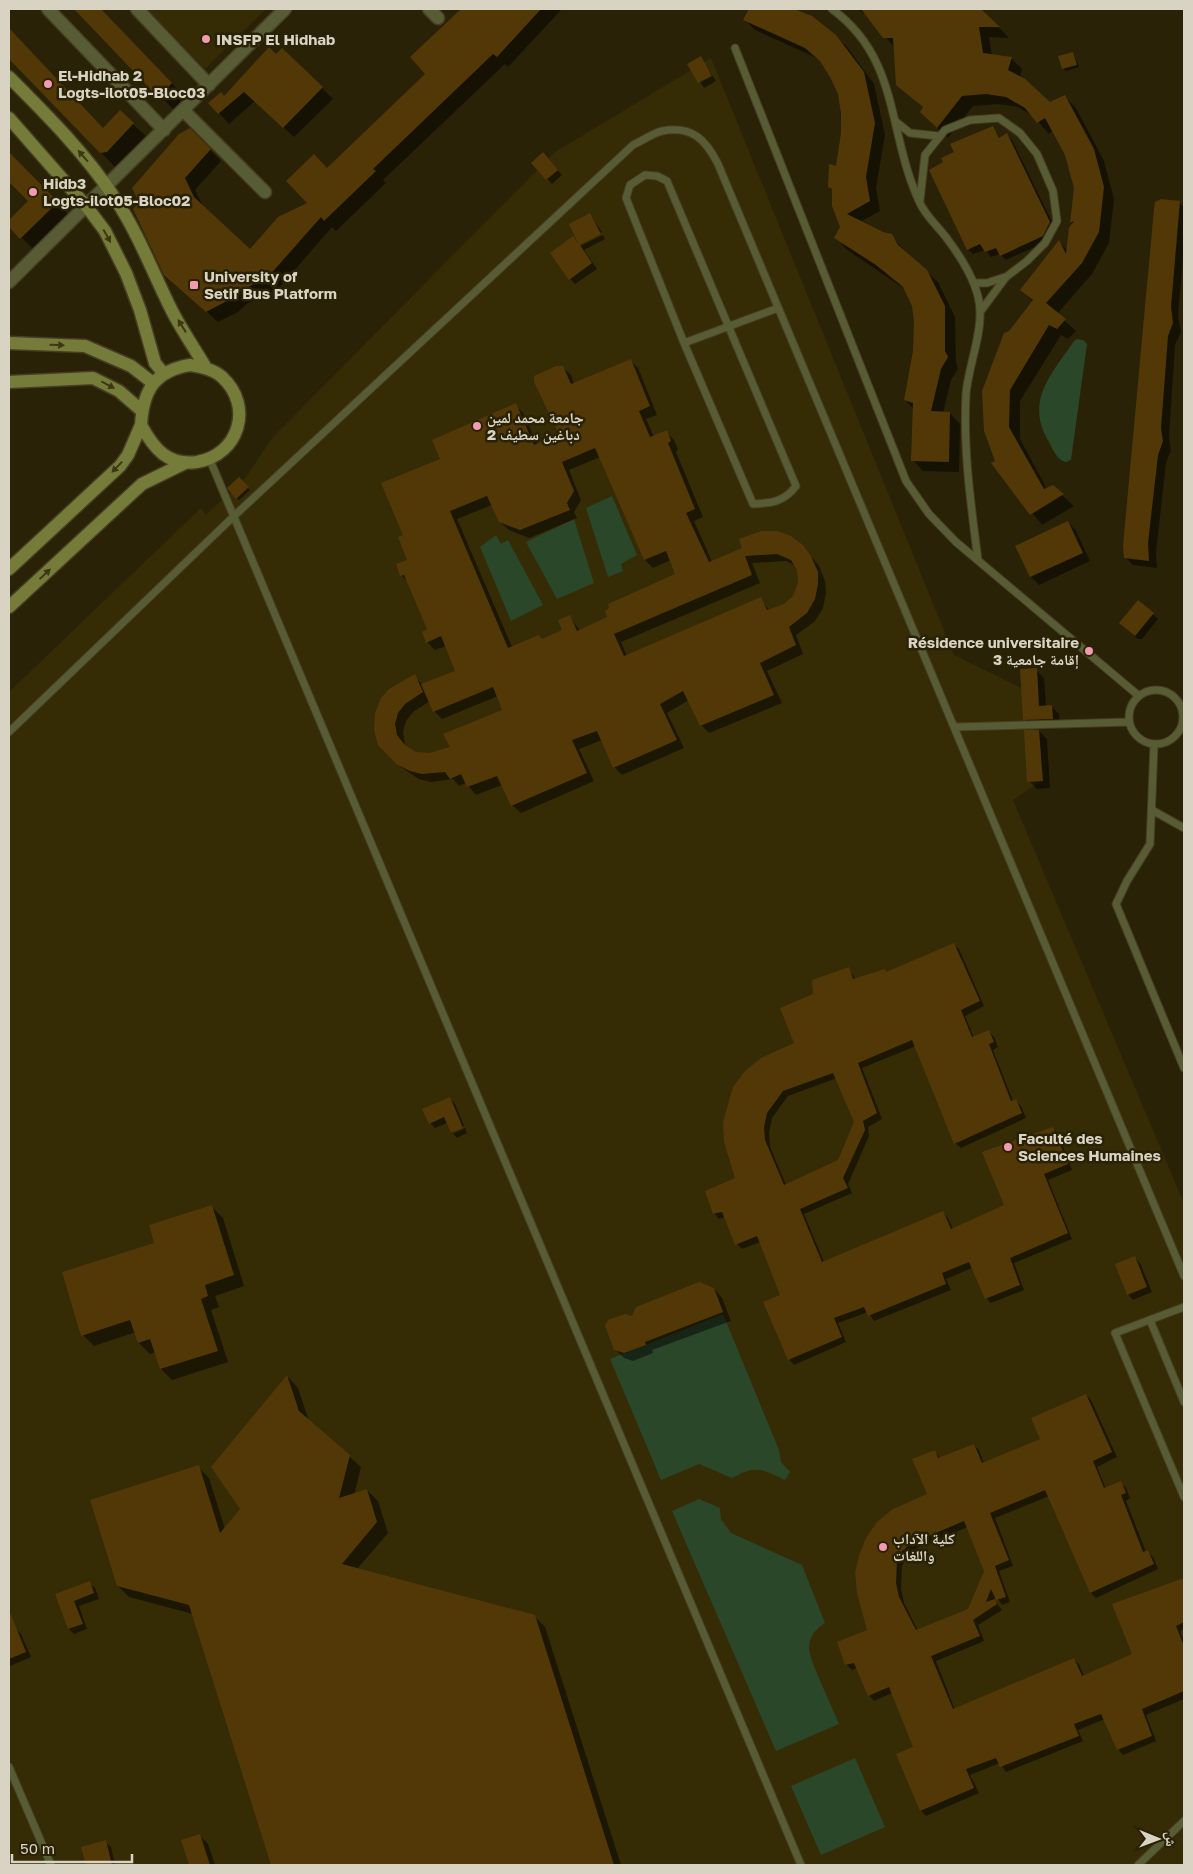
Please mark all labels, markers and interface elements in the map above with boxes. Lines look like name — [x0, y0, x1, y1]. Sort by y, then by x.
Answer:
place label: INSFP El Hidhab — [216, 30, 335, 48]
marker: INSFP El Hidhab — [200, 33, 212, 45]
place label: El-Hidhab 2 Logts-ilot05-Bloc03 — [58, 66, 206, 101]
marker: El-Hidhab 2 Logts-ilot05-Bloc03 — [42, 78, 54, 90]
one-way arrow — [78, 149, 89, 162]
place label: Hidb3 Logts-ilot05-Bloc02 — [43, 174, 191, 209]
marker: Hidb3 Logts-ilot05-Bloc02 — [27, 186, 39, 198]
one-way arrow — [103, 228, 111, 243]
place label: University of Setif Bus Platform — [204, 267, 337, 302]
marker: University of Setif Bus Platform — [188, 279, 200, 291]
one-way arrow — [177, 320, 186, 333]
one-way arrow — [50, 341, 66, 349]
one-way arrow — [101, 381, 115, 389]
place label: جامعة محمد لمين دباغين سطيف 2 — [487, 408, 584, 444]
marker: جامعة محمد لمين دباغين سطيف 2 — [471, 420, 483, 432]
one-way arrow — [111, 461, 123, 473]
one-way arrow — [38, 568, 50, 580]
place label: Résidence universitaire إقامة جامعية 3 — [908, 633, 1079, 669]
marker: Résidence universitaire إقامة جامعية 3 — [1083, 645, 1095, 657]
place label: Faculté des Sciences Humaines — [1018, 1129, 1161, 1164]
marker: Faculté des Sciences Humaines — [1002, 1141, 1014, 1153]
place label: كلية الآداب واللغات — [893, 1529, 955, 1564]
marker: كلية الآداب واللغات — [877, 1541, 889, 1553]
north arrow — [1133, 1814, 1183, 1864]
scale bar — [12, 1832, 132, 1864]
text: ش — [1162, 1832, 1180, 1847]
text: 50 m — [20, 1839, 55, 1857]

